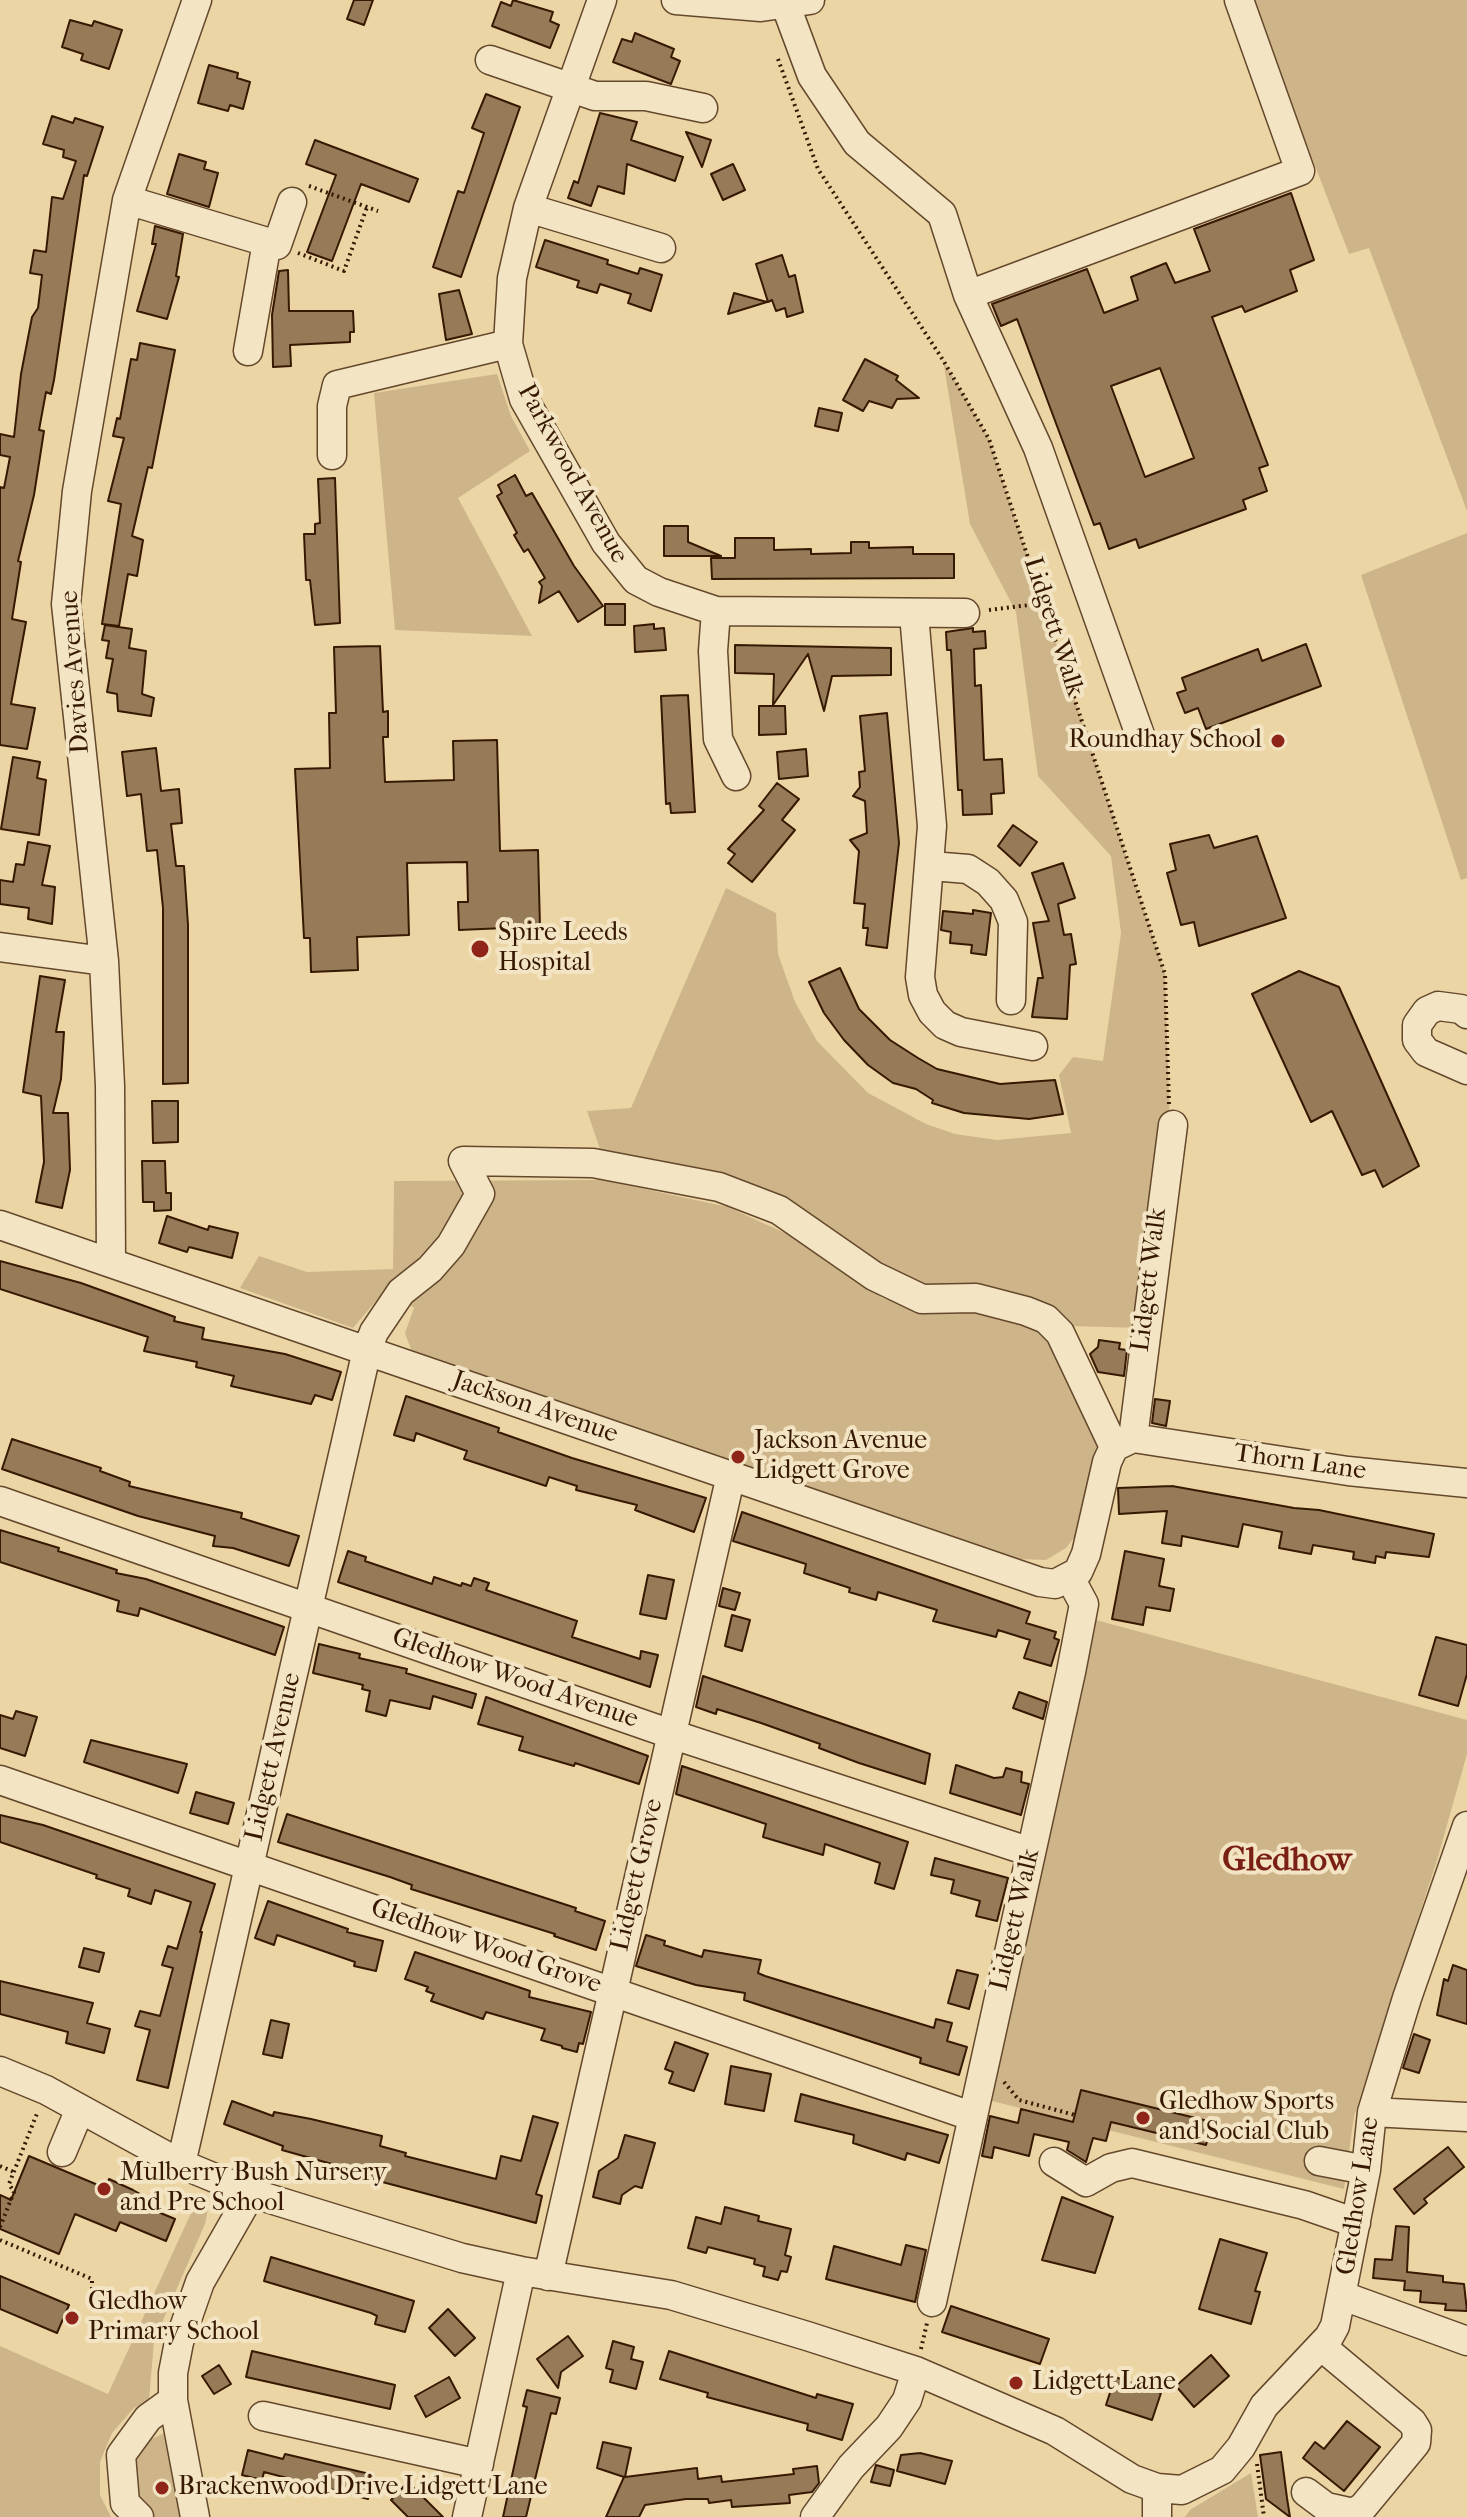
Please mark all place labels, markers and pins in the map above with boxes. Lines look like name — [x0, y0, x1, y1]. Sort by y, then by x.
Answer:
place label: Roundhay School — [1068, 725, 1262, 757]
marker: Roundhay School — [1269, 732, 1287, 750]
place label: Spire Leeds Hospital — [498, 918, 628, 980]
marker: Spire Leeds Hospital — [469, 938, 491, 960]
place label: Jackson Avenue Lidgett Grove — [754, 1426, 927, 1488]
marker: Jackson Avenue Lidgett Grove — [729, 1448, 747, 1466]
place label: Gledhow Sports and Social Club — [1159, 2087, 1334, 2148]
marker: Gledhow Sports and Social Club — [1134, 2109, 1152, 2127]
place label: Mulberry Bush Nursery and Pre School — [120, 2158, 387, 2220]
marker: Mulberry Bush Nursery and Pre School — [95, 2180, 113, 2198]
place label: Gledhow Primary School — [88, 2287, 259, 2348]
marker: Gledhow Primary School — [63, 2309, 81, 2327]
place label: Lidgett Lane — [1032, 2367, 1176, 2399]
marker: Lidgett Lane — [1007, 2374, 1025, 2392]
place label: Brackenwood Drive Lidgett Lane — [178, 2472, 548, 2504]
marker: Brackenwood Drive Lidgett Lane — [153, 2479, 171, 2497]

